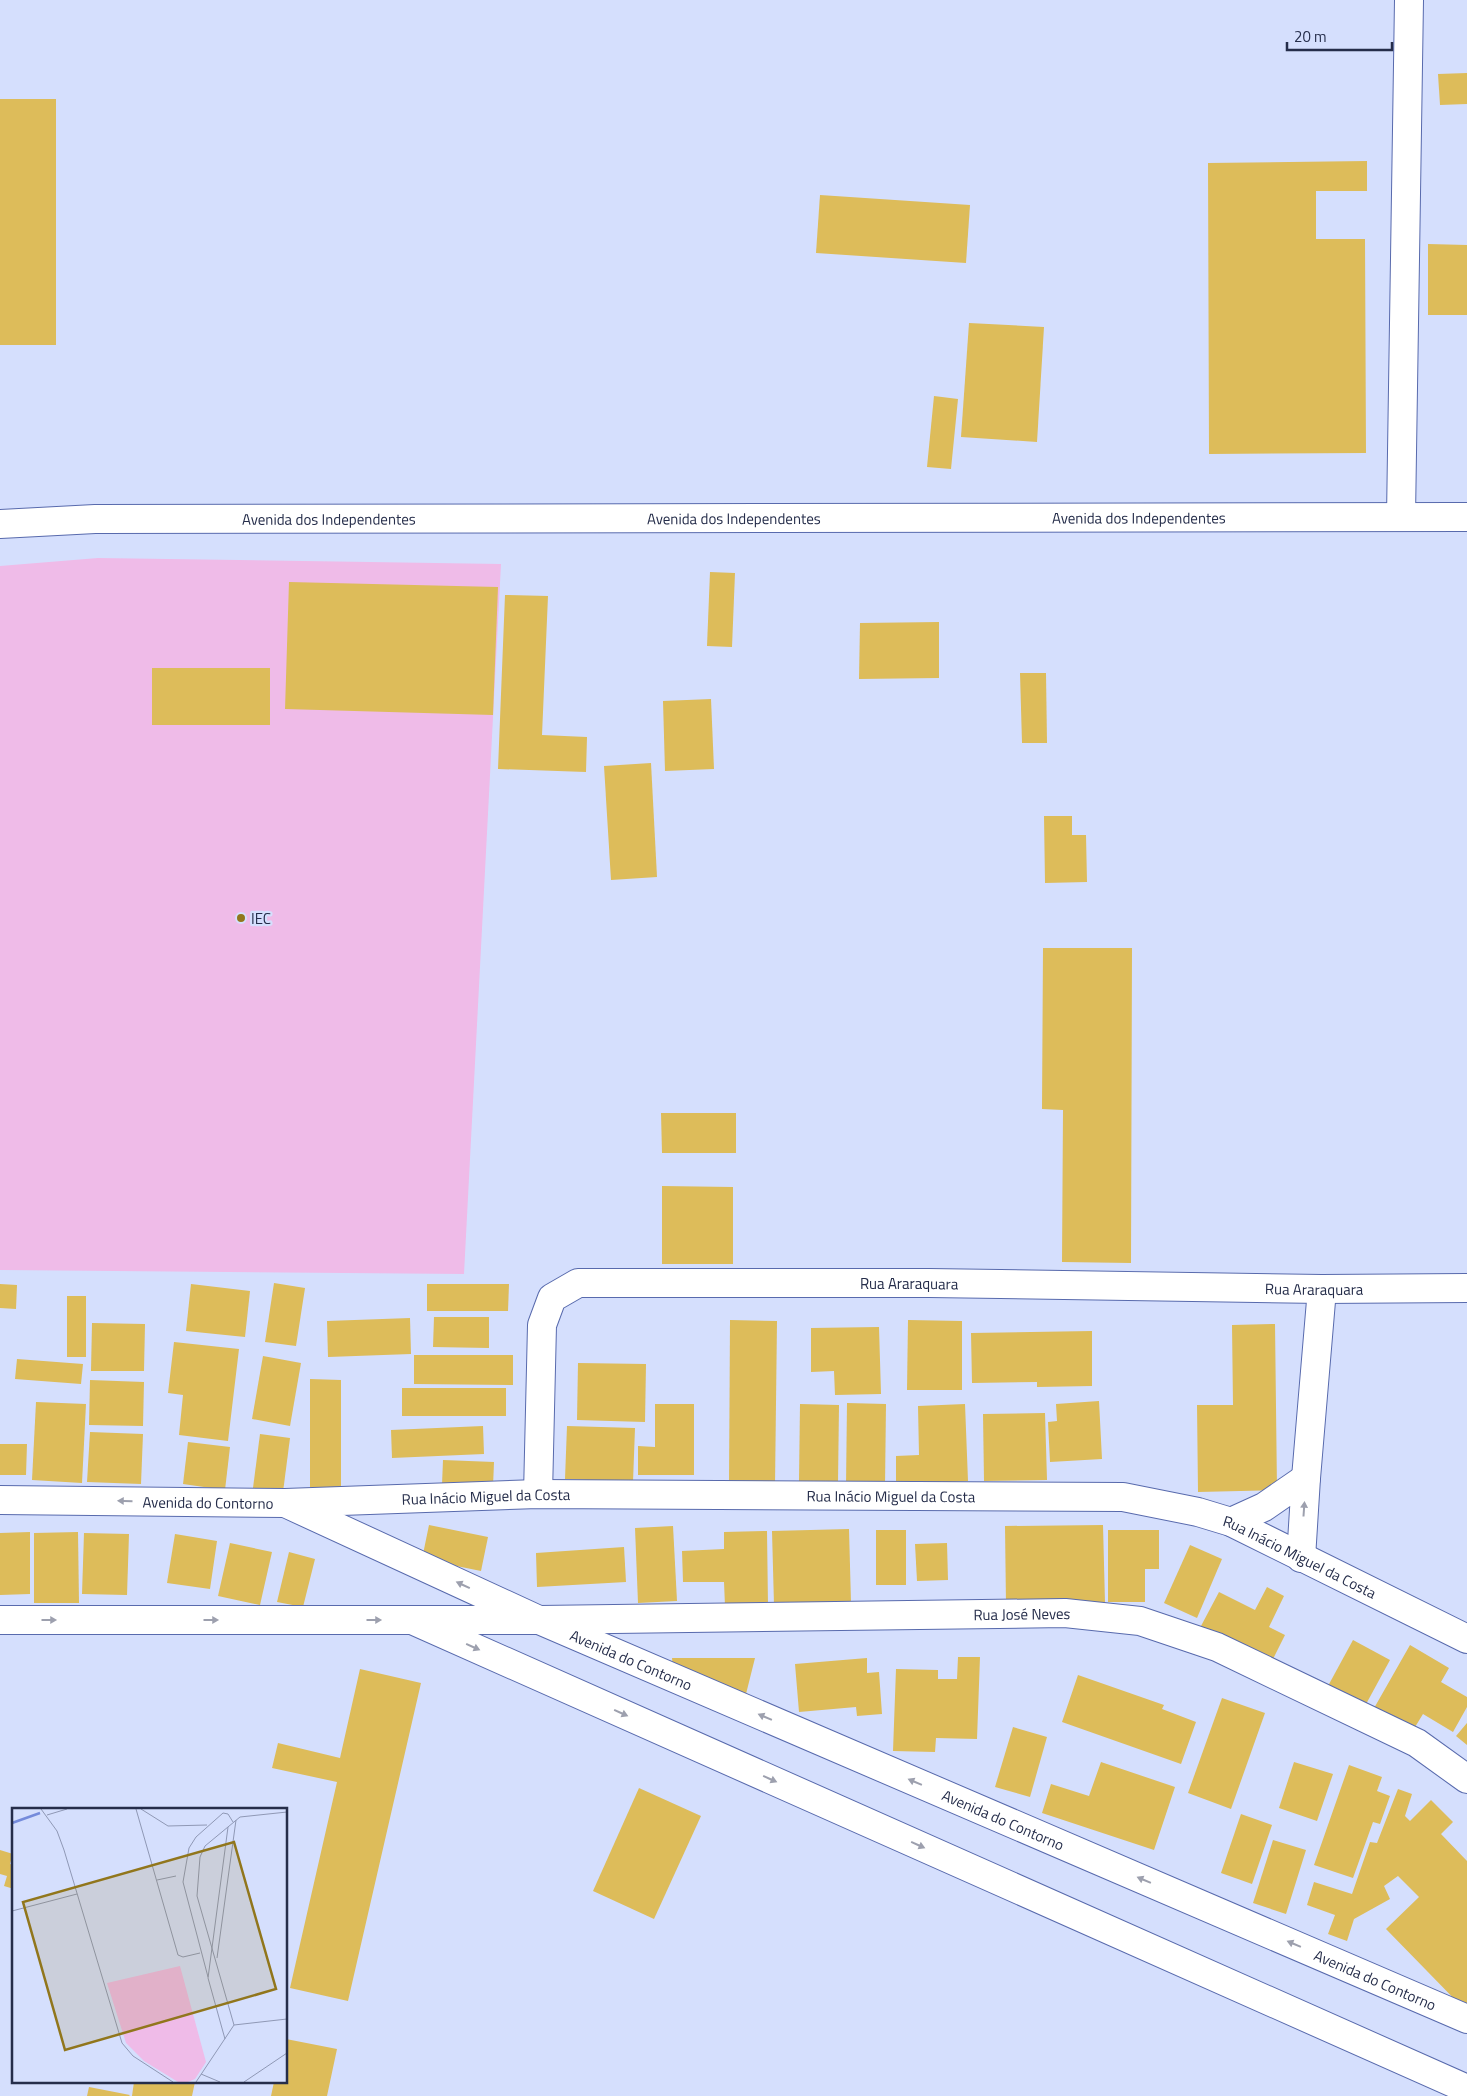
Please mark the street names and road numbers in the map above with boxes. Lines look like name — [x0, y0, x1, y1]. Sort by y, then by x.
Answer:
street label: Avenida dos Independentes — [647, 506, 821, 530]
street label: Avenida dos Independentes — [1052, 506, 1226, 529]
street label: Avenida dos Independentes — [242, 507, 416, 530]
street label: Rua Araraquara — [860, 1272, 959, 1295]
street label: Rua Araraquara — [1265, 1277, 1364, 1301]
street label: Rua Inácio Miguel da Costa — [401, 1482, 571, 1510]
street label: Rua Inácio Miguel da Costa — [806, 1484, 976, 1508]
street label: Avenida do Contorno — [142, 1490, 274, 1514]
street label: Rua Inácio Miguel da Costa — [1220, 1509, 1381, 1604]
street label: Rua José Neves — [973, 1601, 1072, 1626]
street label: Avenida do Contorno — [566, 1623, 696, 1696]
street label: Avenida do Contorno — [939, 1783, 1068, 1856]
street label: Avenida do Contorno — [1311, 1943, 1440, 2016]

